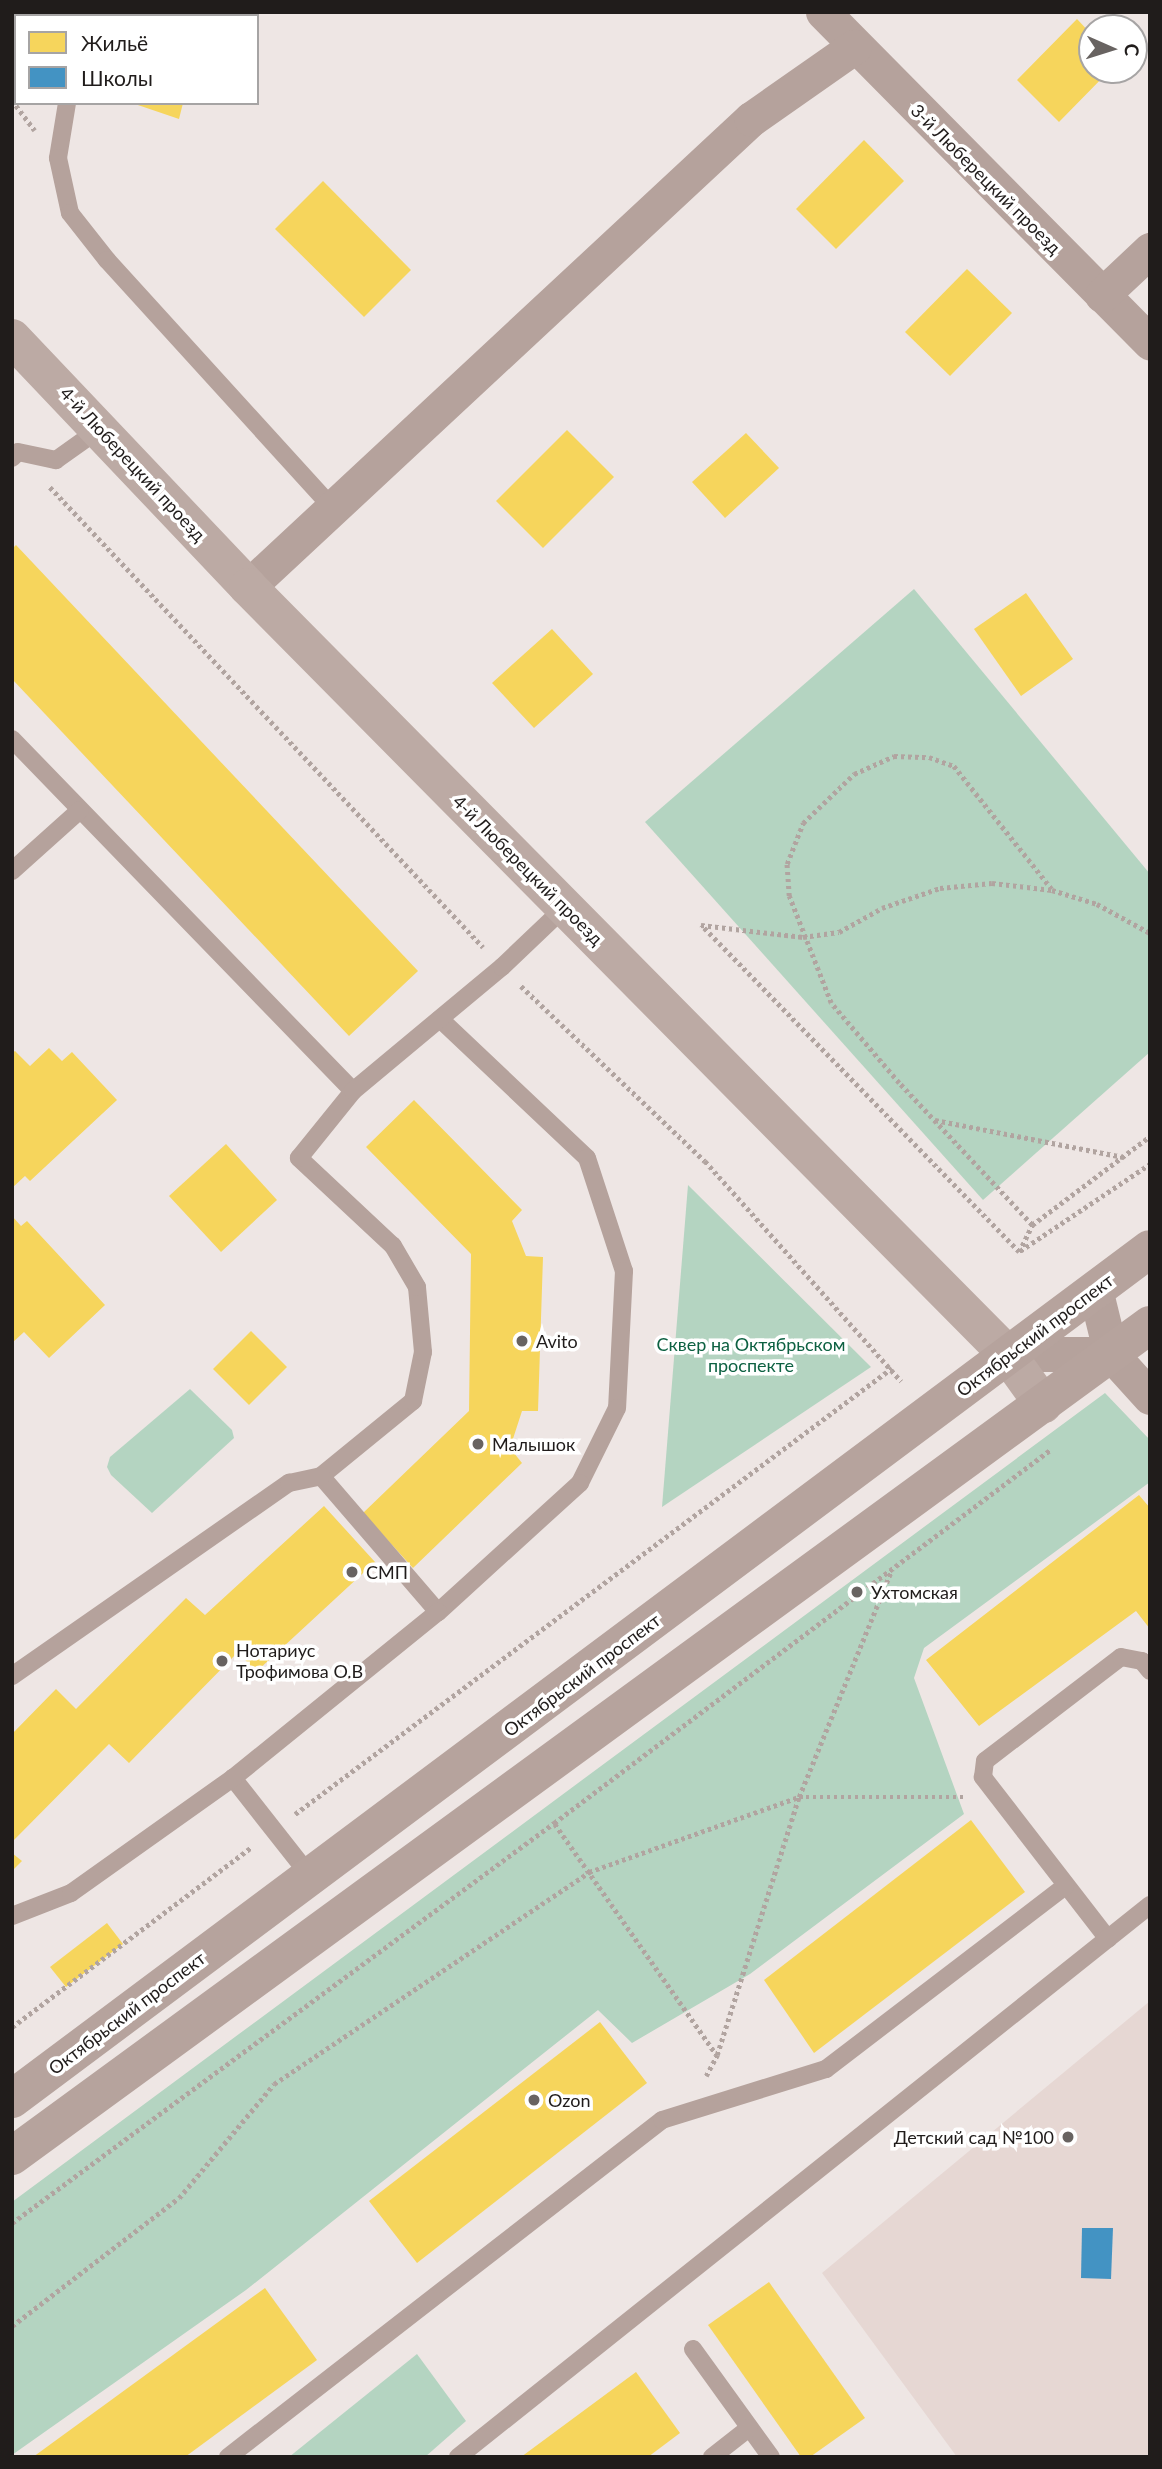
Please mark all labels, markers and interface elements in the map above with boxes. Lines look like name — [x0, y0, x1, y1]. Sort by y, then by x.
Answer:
legend — [14, 14, 259, 105]
north arrow — [1078, 14, 1148, 84]
text: Жильё — [81, 30, 148, 55]
text: С — [1121, 43, 1144, 57]
text: Школы — [81, 65, 153, 90]
street label: 3-й Люберецкий проезд — [906, 99, 1066, 259]
street label: 4-й Люберецкий проезд — [56, 382, 210, 546]
street label: 4-й Люберецкий проезд — [448, 790, 608, 950]
street label: Октябрьский проспект — [952, 1269, 1118, 1401]
place label: Avito — [536, 1330, 578, 1352]
marker: Avito — [514, 1333, 530, 1349]
park label: Сквер на Октябрьском проспекте — [657, 1334, 845, 1376]
place label: Малышок — [492, 1433, 575, 1455]
marker: Малышок — [470, 1436, 486, 1452]
place label: СМП — [366, 1561, 408, 1583]
marker: СМП — [344, 1564, 360, 1580]
place label: Ухтомская — [871, 1581, 958, 1603]
marker: Ухтомская — [849, 1584, 865, 1600]
street label: Октябрьский проспект — [499, 1609, 665, 1741]
place label: Нотариус Трофимова О.В — [236, 1640, 363, 1682]
marker: Нотариус Трофимова О.В — [214, 1653, 230, 1669]
street label: Октябрьский проспект — [44, 1947, 210, 2079]
place label: Ozon — [548, 2089, 590, 2111]
marker: Ozon — [526, 2092, 542, 2108]
place label: Детский сад №100 — [894, 2126, 1054, 2148]
marker: Детский сад №100 — [1060, 2129, 1076, 2145]

